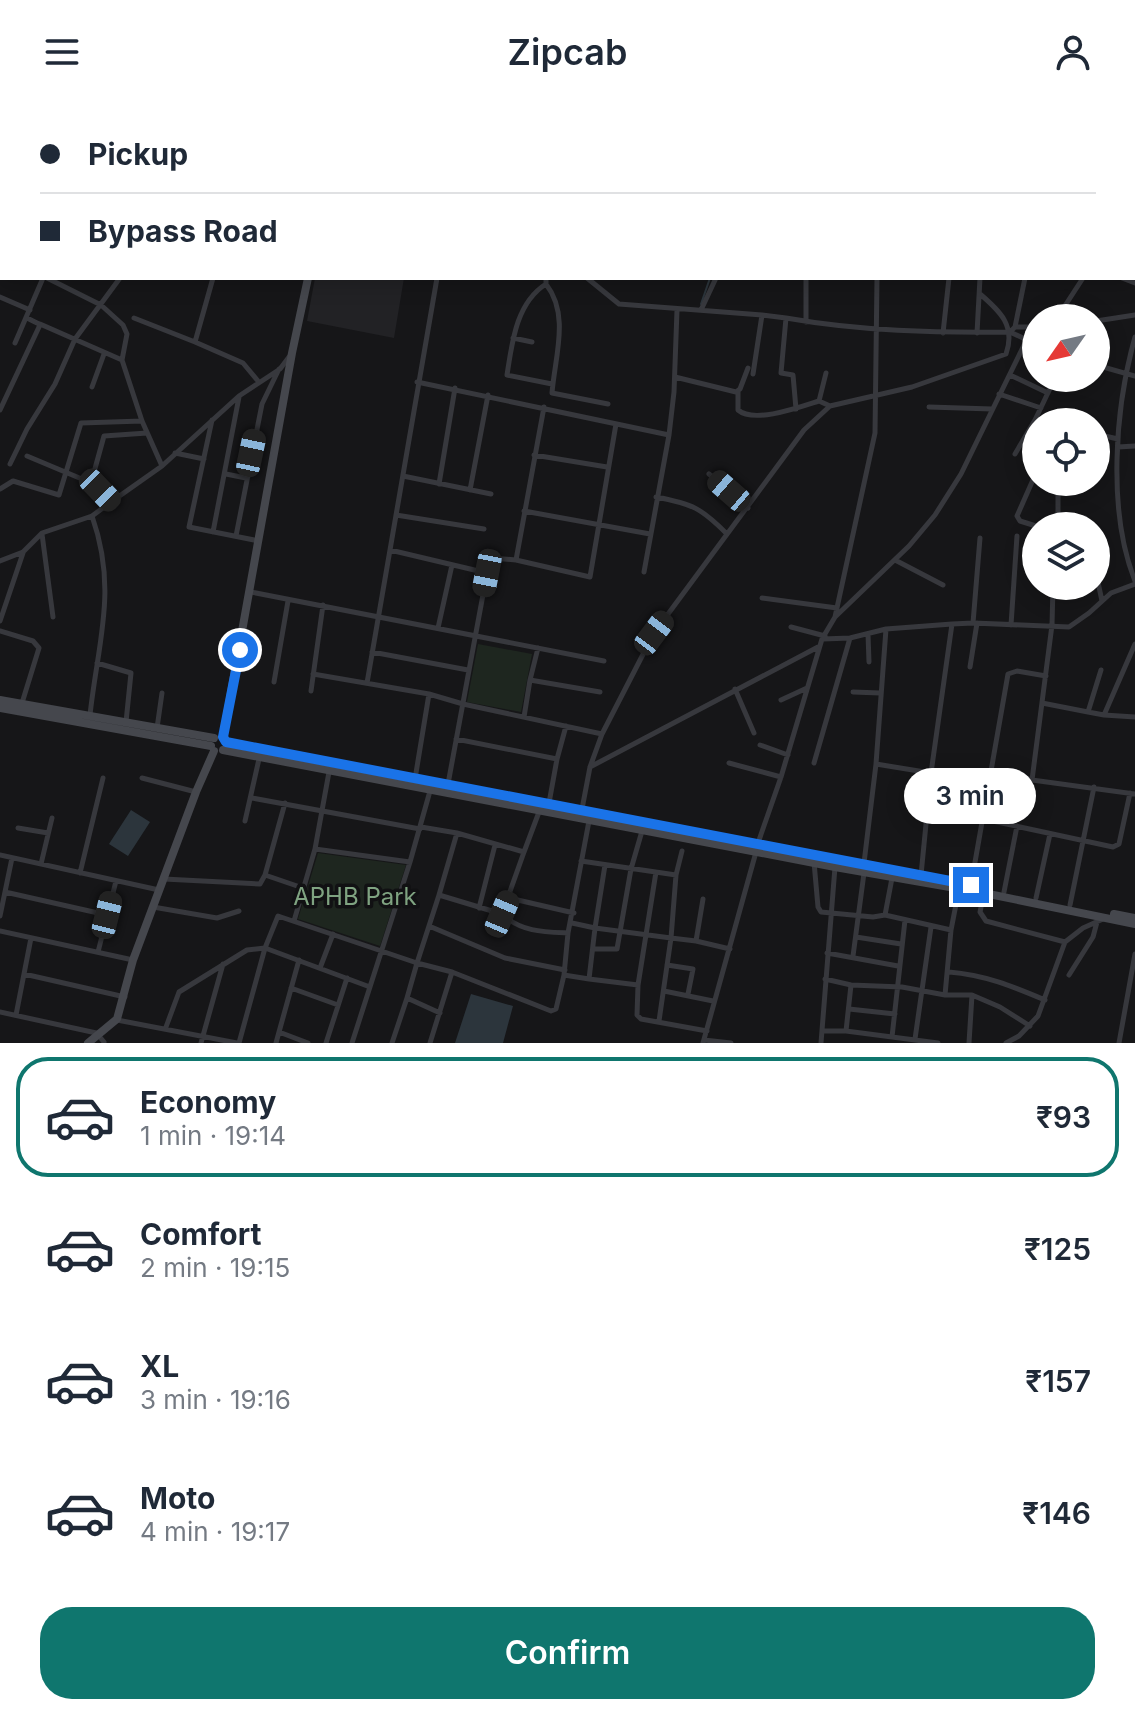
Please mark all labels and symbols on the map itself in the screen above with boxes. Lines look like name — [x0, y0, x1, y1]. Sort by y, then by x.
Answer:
north arrow — [1022, 304, 1110, 392]
car — [234, 427, 268, 479]
car — [75, 464, 125, 516]
car — [703, 466, 755, 516]
car — [471, 547, 503, 599]
car — [630, 607, 678, 659]
route start — [222, 632, 258, 668]
callout: 3 min — [905, 769, 1037, 825]
route end — [953, 867, 989, 903]
park label: APHB Park — [293, 882, 417, 911]
car — [482, 887, 522, 941]
car — [90, 889, 124, 941]

